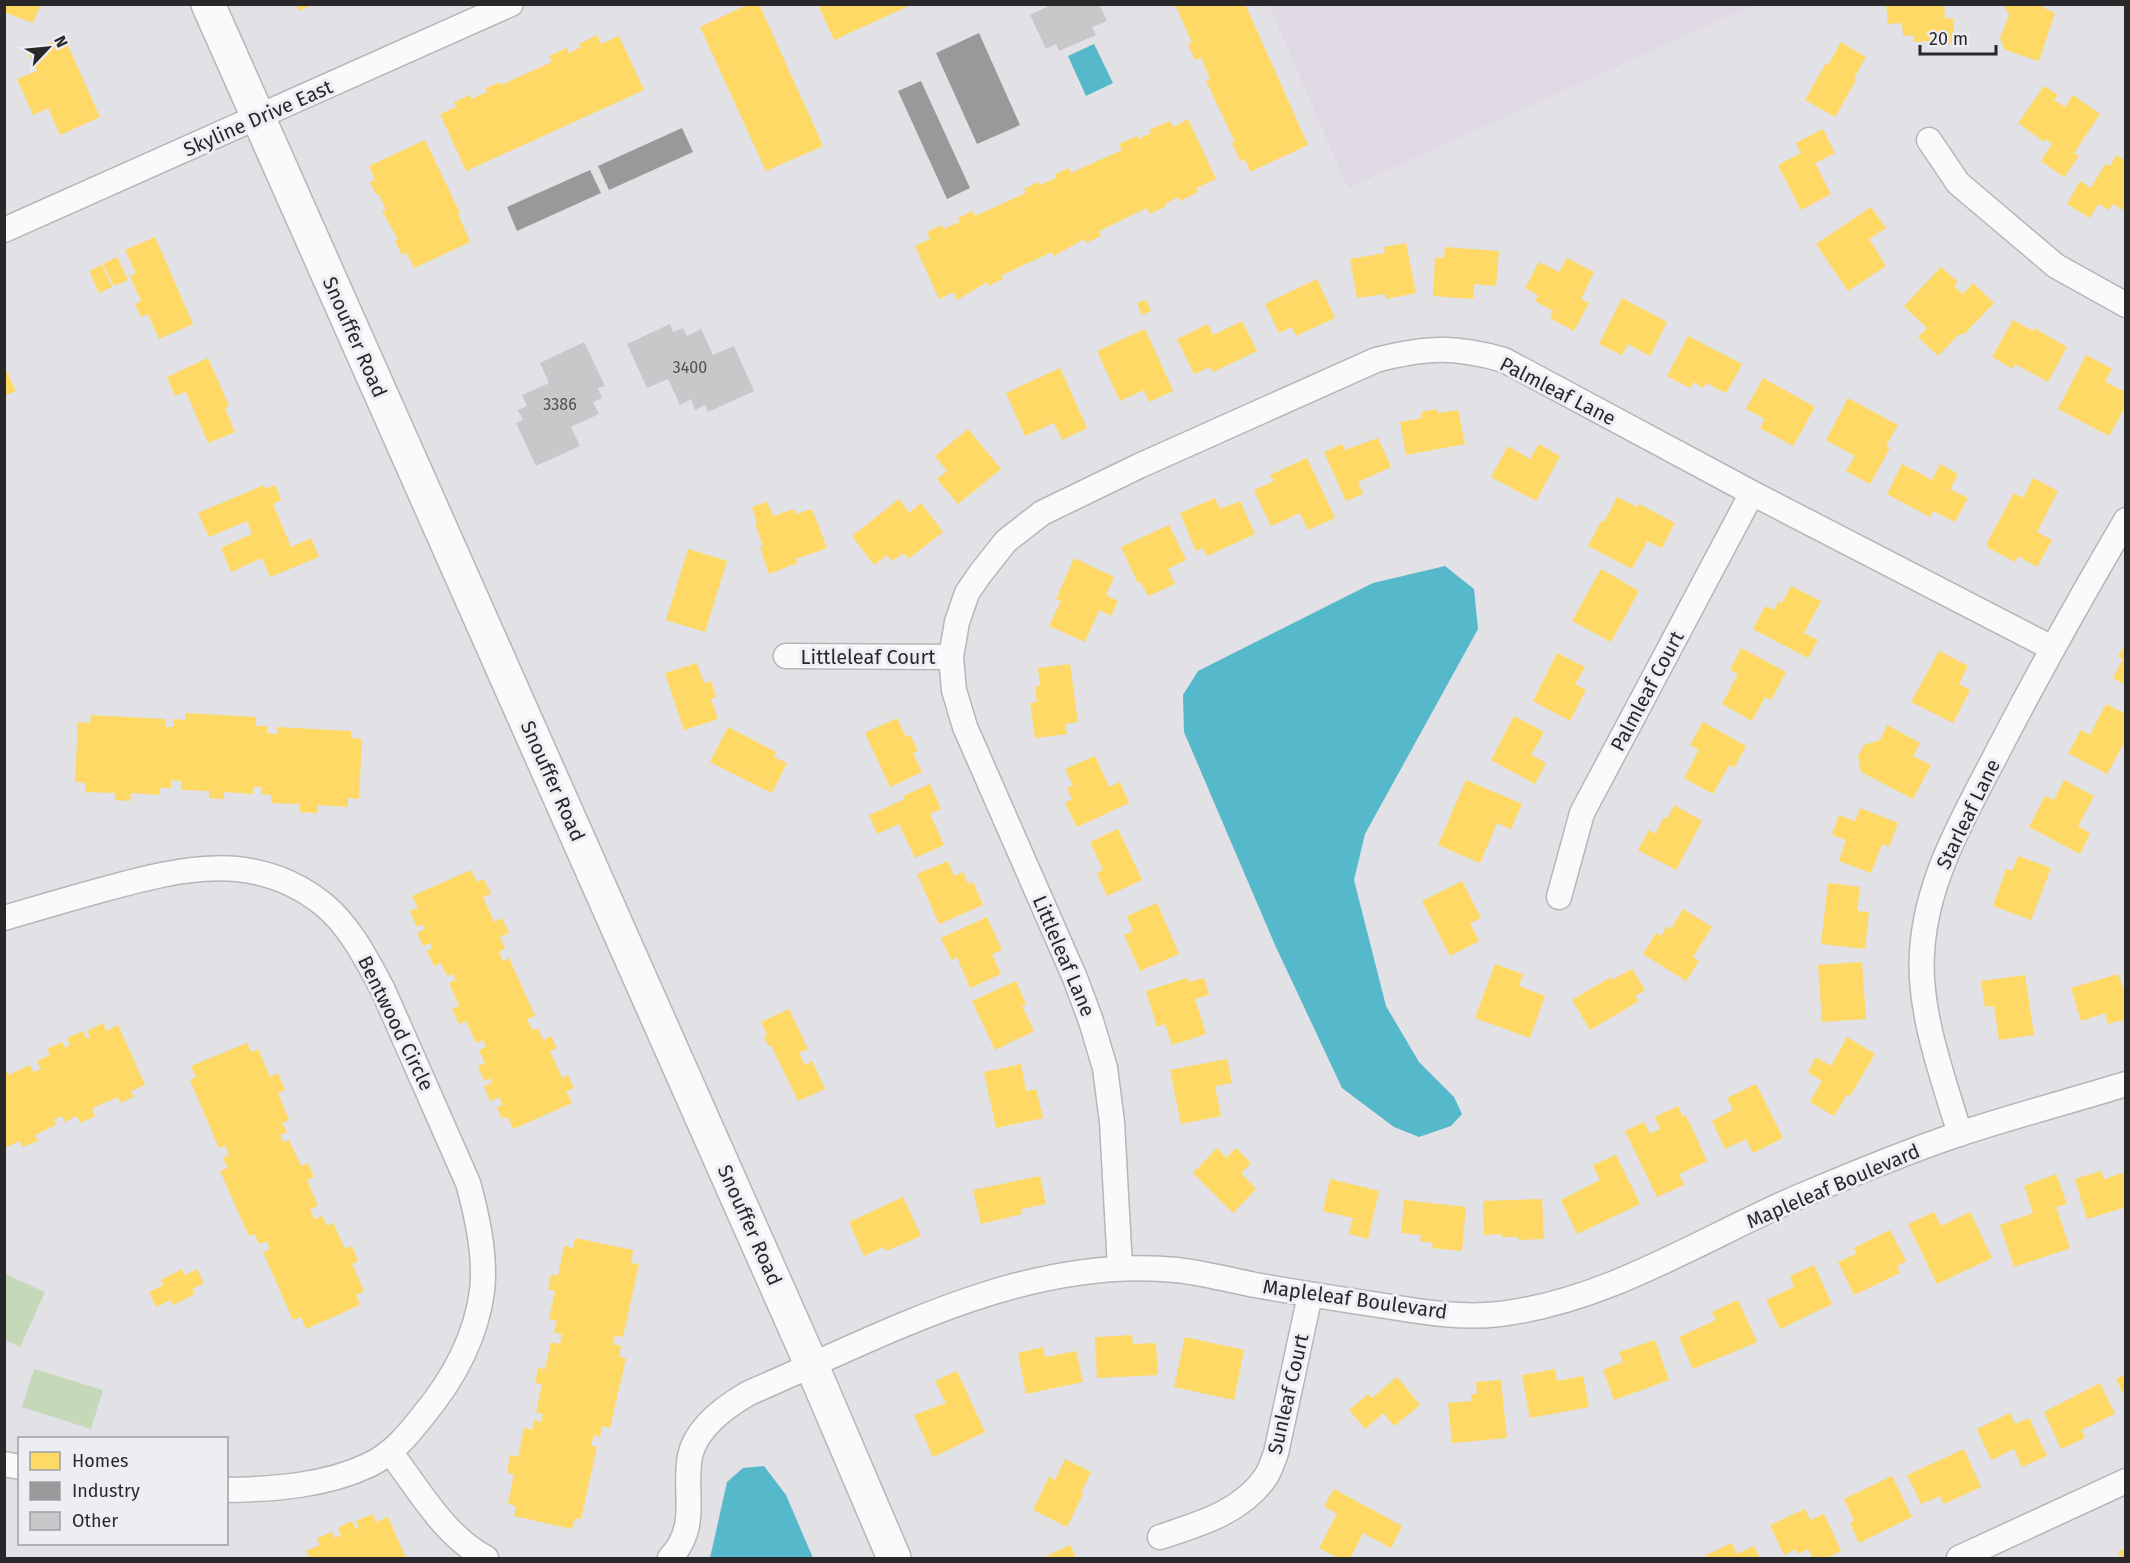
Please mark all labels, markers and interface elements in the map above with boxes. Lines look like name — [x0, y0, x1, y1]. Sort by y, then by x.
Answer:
north arrow — [18, 18, 78, 78]
scale bar — [1920, 18, 1996, 56]
text: 20 m — [1929, 28, 1968, 50]
text: N — [50, 33, 72, 51]
street label: Skyline Drive East — [180, 74, 337, 162]
street label: Snouffer Road — [318, 273, 392, 401]
street label: Palmleaf Lane — [1496, 352, 1620, 430]
house number: 3400 — [673, 358, 707, 377]
house number: 3386 — [543, 395, 577, 414]
street label: Palmleaf Court — [1605, 626, 1689, 755]
street label: Littleleaf Court — [801, 645, 936, 669]
street label: Snouffer Road — [516, 717, 590, 845]
street label: Starleaf Lane — [1931, 755, 2005, 873]
street label: Littleleaf Lane — [1028, 892, 1100, 1020]
street label: Bentwood Circle — [353, 952, 439, 1094]
street label: Mapleleaf Boulevard — [1743, 1139, 1923, 1233]
street label: Snouffer Road — [713, 1161, 787, 1289]
street label: Mapleleaf Boulevard — [1261, 1274, 1449, 1324]
street label: Sunleaf Court — [1263, 1331, 1314, 1456]
legend — [18, 1437, 228, 1545]
text: Homes — [72, 1450, 128, 1472]
text: Industry — [72, 1480, 140, 1502]
text: Other — [72, 1510, 118, 1532]

